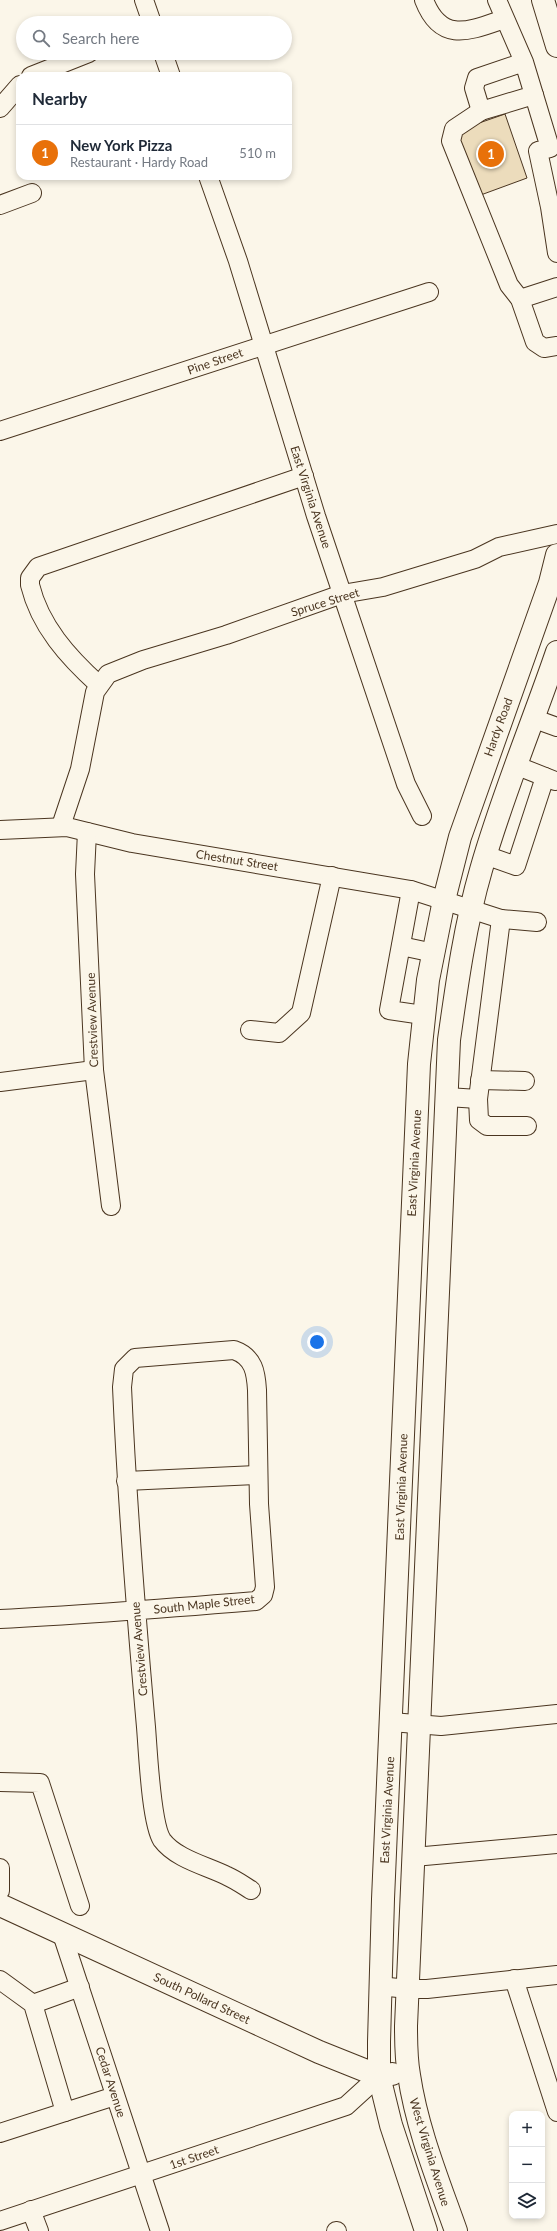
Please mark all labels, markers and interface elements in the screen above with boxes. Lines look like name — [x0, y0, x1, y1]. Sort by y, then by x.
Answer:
search box — [16, 16, 292, 60]
icon: search — [30, 27, 52, 49]
text: Search here — [62, 29, 139, 47]
text: Nearby — [32, 88, 87, 109]
text: New York Pizza — [70, 136, 172, 154]
pin: 1 — [478, 139, 504, 169]
text: 1 — [41, 145, 49, 161]
text: 510 m — [239, 145, 276, 161]
text: Restaurant · Hardy Road — [70, 154, 208, 170]
street label: Pine Street — [185, 344, 245, 377]
street label: East Virginia Avenue — [287, 444, 335, 550]
street label: Spruce Street — [289, 584, 362, 620]
street label: Hardy Road — [480, 696, 516, 758]
street label: Chestnut Street — [195, 846, 280, 874]
street label: Crestview Avenue — [83, 972, 101, 1068]
street label: East Virginia Avenue — [404, 1109, 424, 1217]
your location — [307, 1332, 327, 1352]
street label: East Virginia Avenue — [392, 1433, 410, 1541]
street label: South Maple Street — [153, 1591, 256, 1617]
street label: Crestview Avenue — [127, 1601, 151, 1697]
street label: East Virginia Avenue — [377, 1756, 397, 1864]
street label: South Pollard Street — [151, 1969, 253, 2027]
street label: Cedar Avenue — [93, 2045, 129, 2119]
street label: West Virginia Avenue — [406, 2096, 454, 2208]
map controls — [509, 2111, 545, 2219]
button: + — [509, 2111, 545, 2147]
street label: 1st Street — [167, 2141, 221, 2172]
button: − — [509, 2147, 545, 2183]
button: layers — [509, 2183, 545, 2219]

